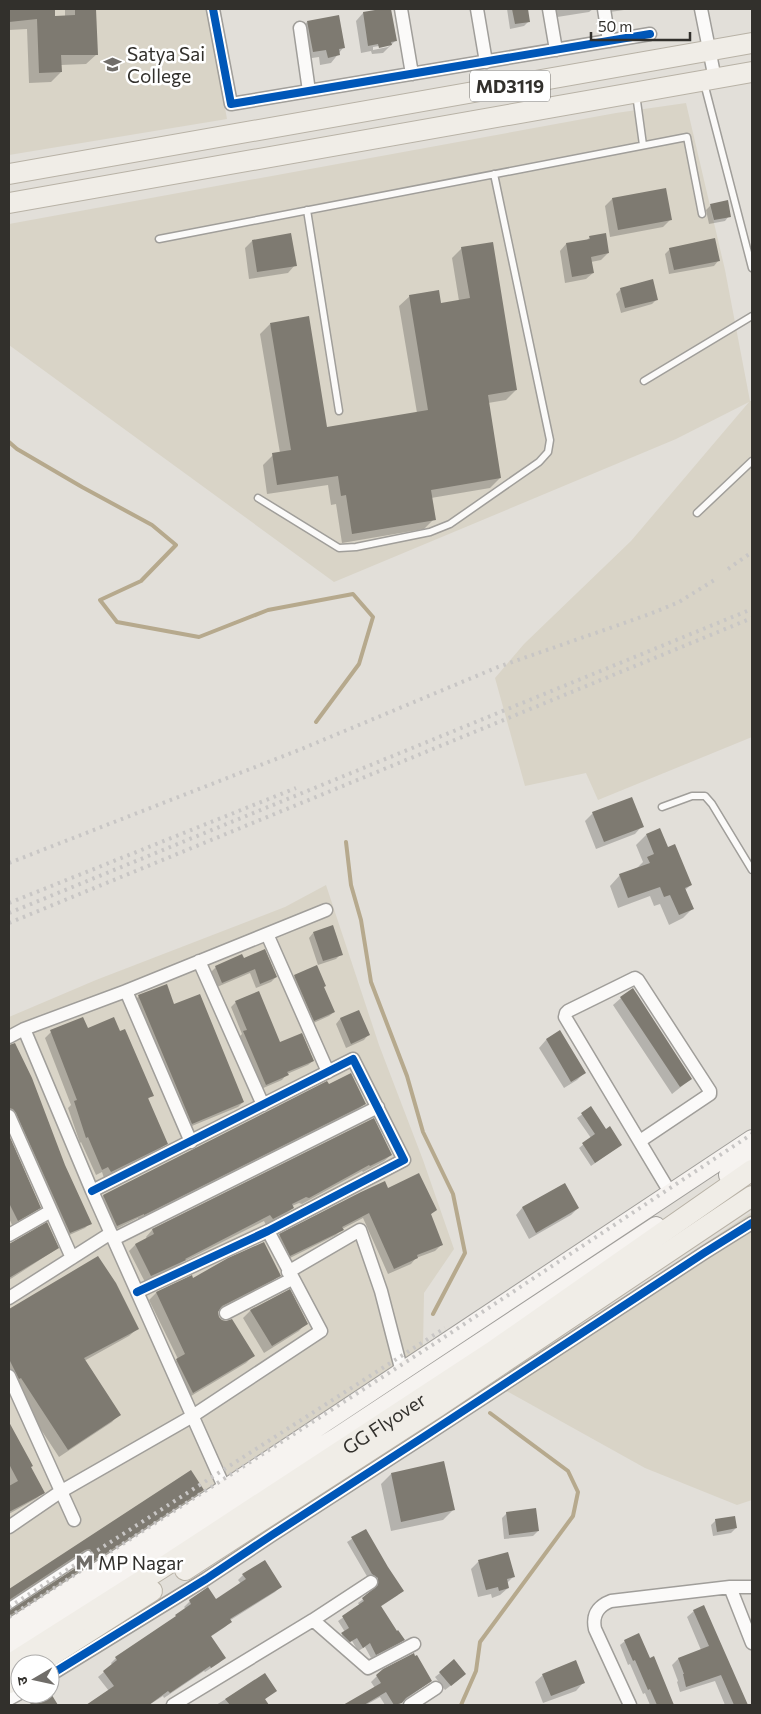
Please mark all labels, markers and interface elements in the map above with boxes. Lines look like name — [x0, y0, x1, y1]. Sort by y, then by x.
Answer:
scale bar — [591, 10, 690, 42]
text: 50 m — [598, 17, 632, 35]
place label: Satya Sai College — [127, 42, 205, 87]
school or university icon: Satya Sai College — [103, 54, 123, 74]
road number: MD3119 — [470, 70, 550, 102]
street label: GG Flyover — [338, 1387, 430, 1458]
place label: MP Nagar — [98, 1551, 184, 1574]
metro station icon: MP Nagar — [74, 1552, 94, 1572]
north arrow — [10, 1654, 60, 1704]
text: उ — [13, 1675, 31, 1686]

